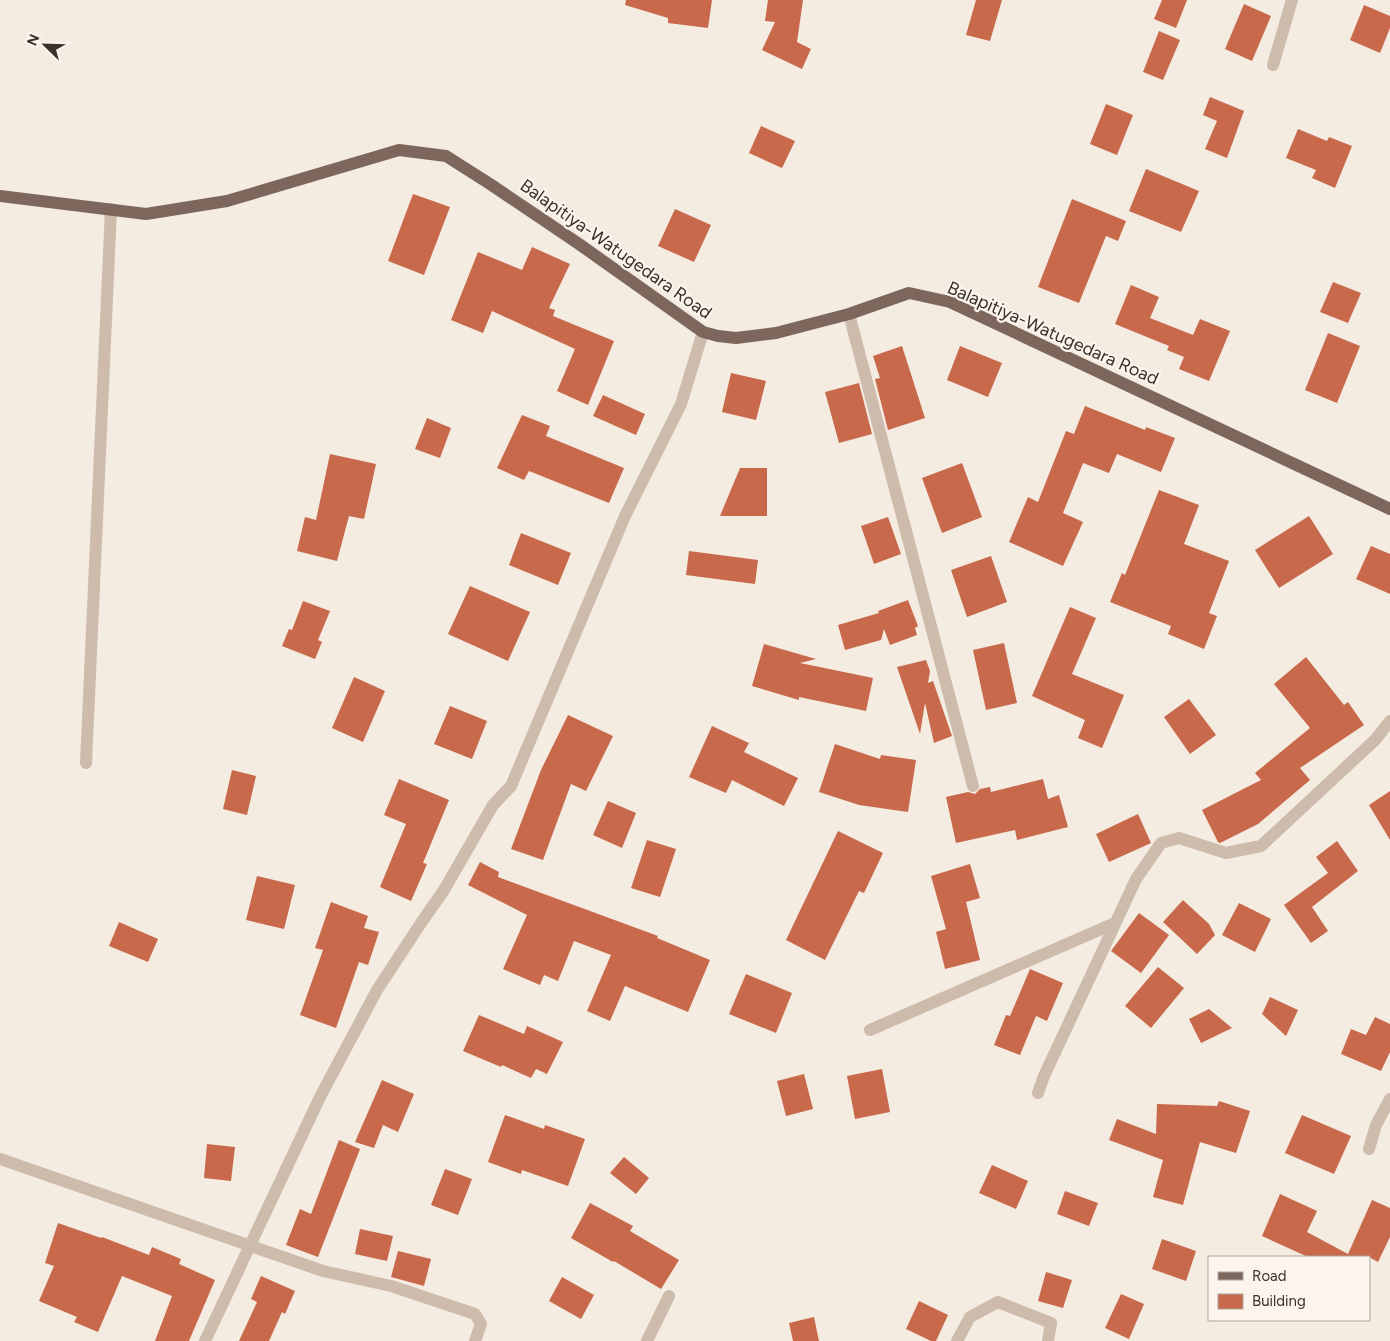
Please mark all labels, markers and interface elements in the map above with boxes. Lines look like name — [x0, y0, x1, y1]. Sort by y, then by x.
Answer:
north arrow — [20, 20, 70, 70]
text: N — [24, 32, 43, 48]
street label: Balapitiya-Watugedara Road — [516, 174, 716, 324]
street label: Balapitiya-Watugedara Road — [944, 276, 1162, 390]
legend — [1208, 1256, 1370, 1321]
text: Road — [1252, 1267, 1287, 1285]
text: Building — [1252, 1292, 1306, 1310]

